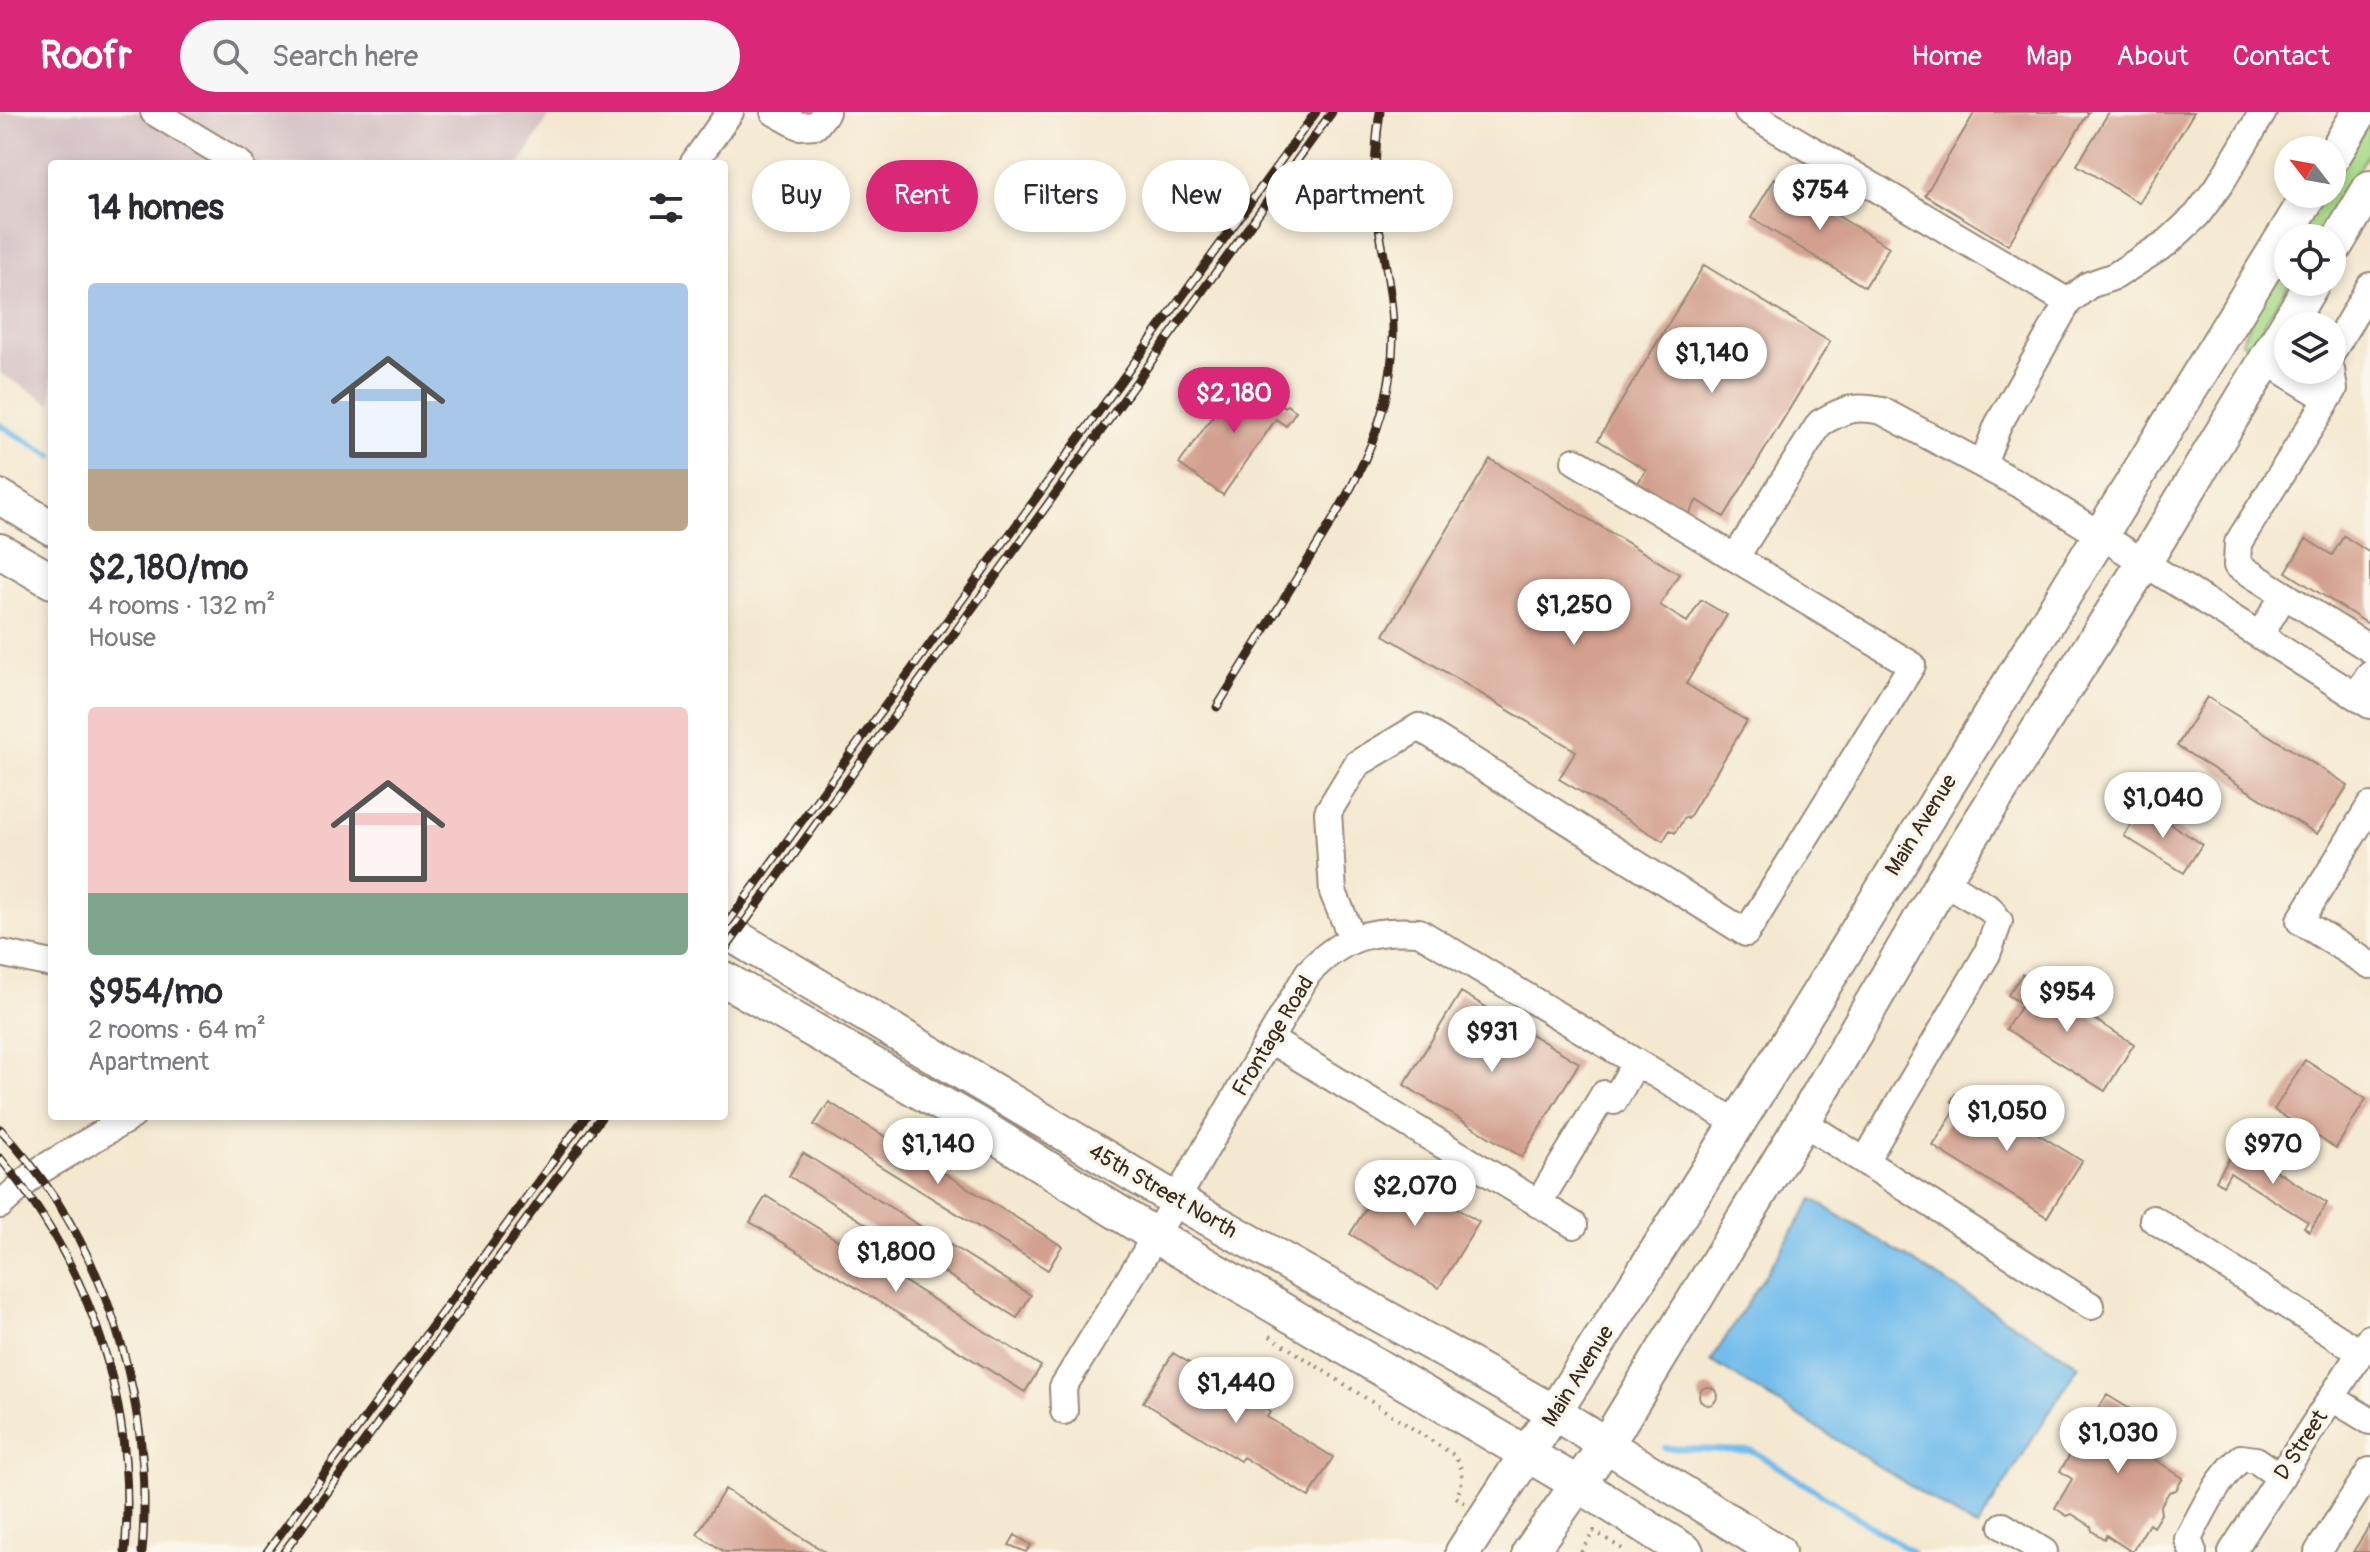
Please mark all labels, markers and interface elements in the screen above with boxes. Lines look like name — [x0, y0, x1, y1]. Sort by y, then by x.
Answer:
search box — [180, 20, 740, 92]
text: Roofr — [40, 32, 132, 80]
icon: search — [208, 34, 252, 78]
text: Search here — [272, 38, 418, 75]
text: Home — [1911, 39, 1982, 74]
text: Map — [2026, 39, 2072, 74]
text: About — [2116, 39, 2189, 74]
text: Contact — [2233, 39, 2330, 74]
north arrow — [2274, 136, 2346, 208]
map controls — [2274, 136, 2346, 384]
chip: Buy — [752, 160, 850, 232]
chip: Rent — [866, 160, 978, 232]
chip: Filters — [994, 160, 1126, 232]
chip: New — [1142, 160, 1250, 232]
chip: Apartment — [1266, 160, 1453, 232]
pin: $754 — [1773, 164, 1867, 232]
text: $754 — [1791, 174, 1849, 206]
icon: filters — [644, 186, 688, 230]
text: 14 homes — [88, 187, 224, 230]
button: locate — [2274, 224, 2346, 296]
button: layers — [2274, 312, 2346, 384]
pin: $1,140 — [1647, 327, 1777, 395]
icon: home — [316, 335, 460, 479]
text: $1,140 — [1675, 337, 1749, 369]
pin: $2,180 — [1169, 367, 1299, 435]
text: $2,180 — [1196, 377, 1272, 409]
text: $2,180/mo — [88, 547, 248, 590]
pin: $1,250 — [1509, 579, 1639, 647]
text: $1,250 — [1535, 589, 1613, 621]
text: 4 rooms · 132 m² — [88, 590, 276, 622]
text: House — [88, 622, 156, 654]
icon: home — [316, 759, 460, 903]
street label: Main Avenue — [1879, 769, 1963, 881]
pin: $1,040 — [2098, 772, 2228, 840]
text: $1,040 — [2122, 782, 2204, 814]
pin: $954 — [2020, 966, 2114, 1034]
text: $954/mo — [88, 971, 223, 1014]
street label: Frontage Road — [1226, 971, 1320, 1101]
text: $954 — [2039, 976, 2095, 1008]
pin: $931 — [1445, 1006, 1539, 1074]
text: 2 rooms · 64 m² — [88, 1014, 266, 1046]
text: $931 — [1466, 1016, 1518, 1048]
text: Apartment — [88, 1046, 209, 1078]
pin: $1,050 — [1942, 1085, 2072, 1153]
text: $1,050 — [1967, 1095, 2047, 1127]
pin: $1,140 — [873, 1118, 1003, 1186]
pin: $970 — [2226, 1118, 2320, 1186]
text: $1,140 — [901, 1128, 975, 1160]
text: $970 — [2244, 1128, 2303, 1160]
street label: 45th Street North — [1084, 1137, 1242, 1245]
pin: $2,070 — [1350, 1160, 1480, 1228]
text: $2,070 — [1373, 1170, 1457, 1202]
pin: $1,800 — [831, 1226, 961, 1294]
text: $1,800 — [856, 1236, 936, 1268]
street label: Main Avenue — [1536, 1320, 1620, 1432]
pin: $1,440 — [1171, 1357, 1301, 1425]
text: $1,440 — [1197, 1367, 1275, 1399]
street label: D Street — [2268, 1404, 2334, 1485]
pin: $1,030 — [2053, 1407, 2183, 1475]
text: $1,030 — [2078, 1417, 2158, 1449]

